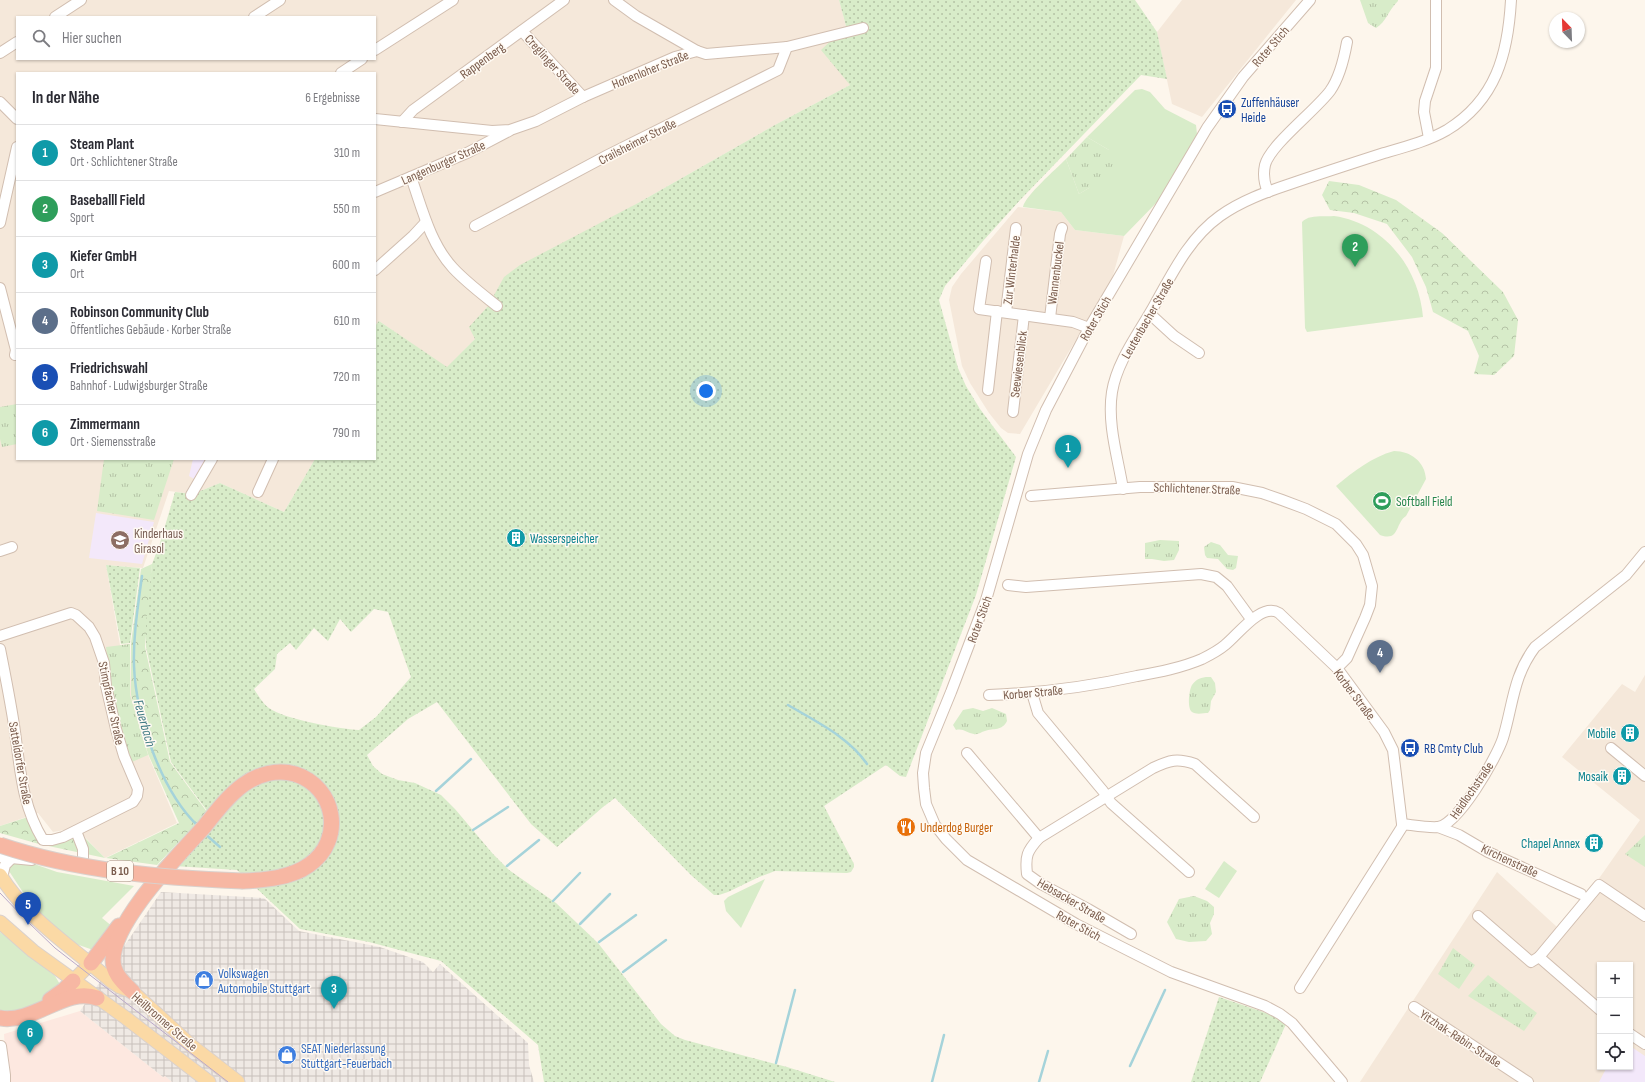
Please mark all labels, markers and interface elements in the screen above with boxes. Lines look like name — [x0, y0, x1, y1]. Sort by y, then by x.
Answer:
north arrow — [1549, 12, 1585, 48]
search box — [16, 16, 376, 60]
street label: Roter Stich — [1249, 23, 1293, 70]
icon: search — [30, 27, 52, 49]
text: Hier suchen — [62, 29, 122, 48]
street label: Creglinger Straße — [521, 31, 584, 98]
street label: Rappenberg — [457, 39, 508, 82]
street label: Hohenloher Straße — [610, 47, 691, 93]
text: In der Nähe — [32, 88, 99, 108]
text: 6 Ergebnisse — [305, 90, 360, 106]
place label: Zuffenhäuser Heide — [1241, 95, 1300, 126]
bus stop icon: Zuffenhäuser Heide — [1216, 98, 1238, 120]
street label: Crailsheimer Straße — [596, 115, 679, 168]
text: Steam Plant — [70, 135, 134, 154]
street label: Langenburger Straße — [399, 137, 488, 189]
text: 1 — [42, 145, 48, 161]
text: 310 m — [334, 145, 360, 161]
text: Ort · Schlichtener Straße — [70, 154, 178, 170]
text: Baseballl Field — [70, 191, 145, 210]
text: 2 — [42, 201, 48, 217]
text: 550 m — [333, 201, 360, 217]
text: Sport — [70, 210, 94, 226]
pin: 2 — [1342, 234, 1368, 267]
street label: Zur Winterhalde — [1000, 235, 1024, 306]
street label: Wannenbuckel — [1044, 241, 1068, 306]
text: Kiefer GmbH — [70, 247, 137, 266]
text: 3 — [42, 257, 48, 273]
text: 600 m — [332, 257, 360, 273]
text: Ort — [70, 266, 84, 282]
street label: Leutenbacher Straße — [1118, 275, 1178, 362]
street label: Roter Stich — [1077, 293, 1115, 344]
text: Robinson Community Club — [70, 303, 209, 322]
text: 4 — [42, 313, 48, 329]
text: 610 m — [334, 313, 360, 329]
text: Öffentliches Gebäude · Korber Straße — [70, 322, 231, 338]
street label: Seewiesenblick — [1007, 330, 1031, 398]
text: Friedrichswahl — [70, 359, 148, 378]
text: 5 — [42, 369, 48, 385]
text: 720 m — [333, 369, 360, 385]
text: Bahnhof · Ludwigsburger Straße — [70, 378, 208, 394]
your location — [696, 381, 716, 401]
text: Zimmermann — [70, 415, 140, 434]
text: 6 — [42, 425, 48, 441]
text: 790 m — [333, 425, 360, 441]
text: Ort · Siemensstraße — [70, 434, 156, 450]
pin: 1 — [1055, 435, 1081, 468]
street label: Schlichtener Straße — [1153, 479, 1241, 499]
sports icon: Softball Field — [1371, 490, 1393, 512]
place label: Softball Field — [1396, 494, 1453, 510]
place label: Kinderhaus Girasol — [134, 526, 183, 557]
building icon: Wasserspeicher — [505, 527, 527, 549]
school or university icon: Kinderhaus Girasol — [109, 529, 131, 551]
place label: Wasserspeicher — [530, 531, 599, 547]
street label: Roter Stich — [964, 594, 996, 645]
pin: 4 — [1367, 640, 1393, 673]
street label: Stimpfacher Straße — [94, 660, 128, 746]
street label: Korber Straße — [1330, 666, 1379, 723]
street label: Korber Straße — [1003, 682, 1064, 704]
water label: Feuerbach — [130, 698, 159, 749]
street label: Satteldorfer Straße — [5, 720, 35, 806]
building icon: Mobile — [1619, 722, 1641, 744]
place label: Mobile — [1587, 726, 1616, 742]
bus stop icon: RB Cmty Club — [1399, 737, 1421, 759]
place label: RB Cmty Club — [1424, 741, 1483, 757]
street label: Heidlochstraße — [1446, 759, 1497, 822]
building icon: Mosaik — [1611, 765, 1633, 787]
place label: Mosaik — [1578, 769, 1608, 785]
restaurant icon: Underdog Burger — [895, 816, 917, 838]
place label: Underdog Burger — [920, 820, 993, 836]
building icon: Chapel Annex — [1583, 832, 1605, 854]
place label: Chapel Annex — [1521, 836, 1580, 852]
street label: Kirchenstraße — [1478, 841, 1541, 881]
road number: B 10 — [107, 861, 133, 881]
street label: Hebsacker Straße — [1034, 875, 1109, 927]
pin: 5 — [15, 892, 41, 925]
street label: Roter Stich — [1053, 907, 1104, 945]
map controls — [1597, 962, 1633, 1070]
button: + — [1597, 962, 1633, 998]
place label: Volkswagen Automobile Stuttgart — [217, 966, 310, 997]
shop icon: Volkswagen Automobile Stuttgart — [193, 969, 215, 991]
pin: 3 — [321, 976, 347, 1009]
street label: Heilbronner Straße — [128, 989, 200, 1055]
button: − — [1597, 998, 1633, 1034]
street label: Yitzhak-Rabin-Straße — [1417, 1007, 1504, 1071]
pin: 6 — [17, 1020, 43, 1053]
button: locate — [1597, 1034, 1633, 1070]
place label: SEAT Niederlassung Stuttgart-Feuerbach — [301, 1041, 392, 1072]
shop icon: SEAT Niederlassung Stuttgart-Feuerbach — [276, 1044, 298, 1066]

